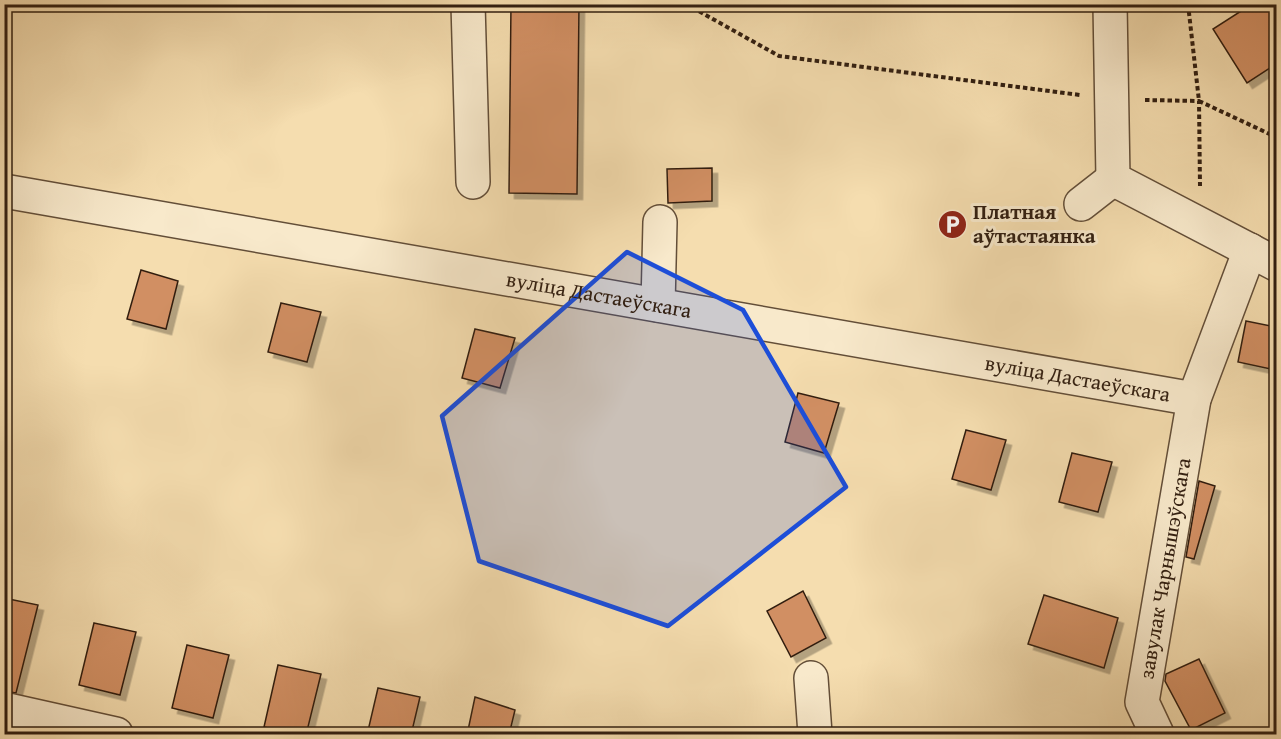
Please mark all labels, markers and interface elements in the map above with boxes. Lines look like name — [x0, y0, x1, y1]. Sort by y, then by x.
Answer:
place label: Платная аўтастаянка — [973, 196, 1096, 251]
parking icon: Платная аўтастаянка — [936, 208, 968, 240]
street label: вуліца Дастаеўскага — [504, 263, 694, 326]
street label: вуліца Дастаеўскага — [983, 347, 1173, 410]
street label: завулак Чарнышэўскага — [1130, 455, 1199, 681]

